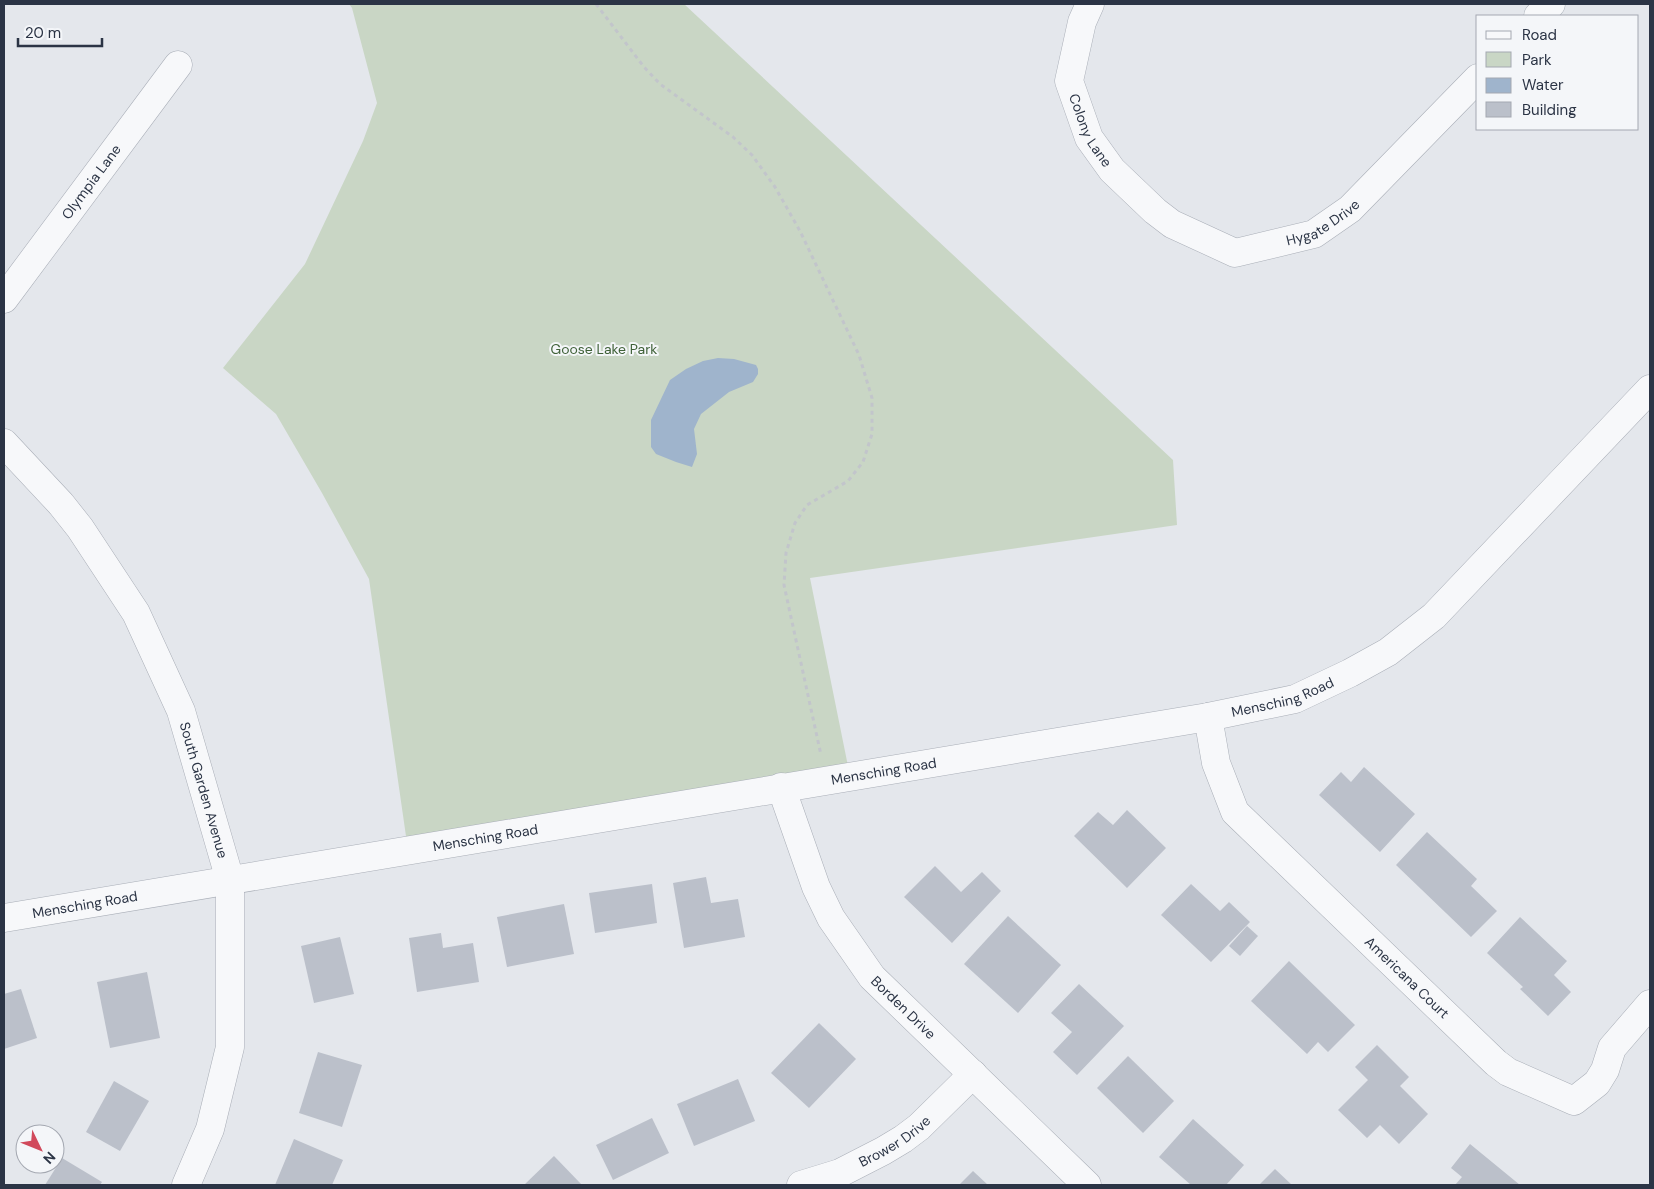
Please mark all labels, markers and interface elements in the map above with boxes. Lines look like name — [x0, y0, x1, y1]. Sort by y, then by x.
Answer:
scale bar — [18, 15, 101, 47]
legend — [1476, 15, 1639, 130]
text: 20 m — [25, 23, 61, 43]
text: Road — [1522, 25, 1557, 45]
text: Park — [1522, 50, 1552, 70]
text: Water — [1522, 75, 1564, 95]
street label: Colony Lane — [1065, 91, 1116, 171]
text: Building — [1522, 100, 1577, 120]
street label: Olympia Lane — [57, 141, 125, 223]
street label: Hygate Drive — [1284, 196, 1363, 249]
park label: Goose Lake Park — [551, 340, 657, 358]
street label: Mensching Road — [1230, 673, 1337, 721]
street label: South Garden Avenue — [176, 720, 232, 860]
street label: Mensching Road — [830, 753, 938, 789]
street label: Mensching Road — [431, 820, 539, 855]
street label: Mensching Road — [31, 887, 139, 922]
street label: Americana Court — [1361, 933, 1453, 1022]
street label: Borden Drive — [867, 972, 940, 1043]
street label: Brower Drive — [856, 1112, 934, 1171]
north arrow — [15, 1124, 65, 1174]
text: N — [39, 1148, 60, 1168]

